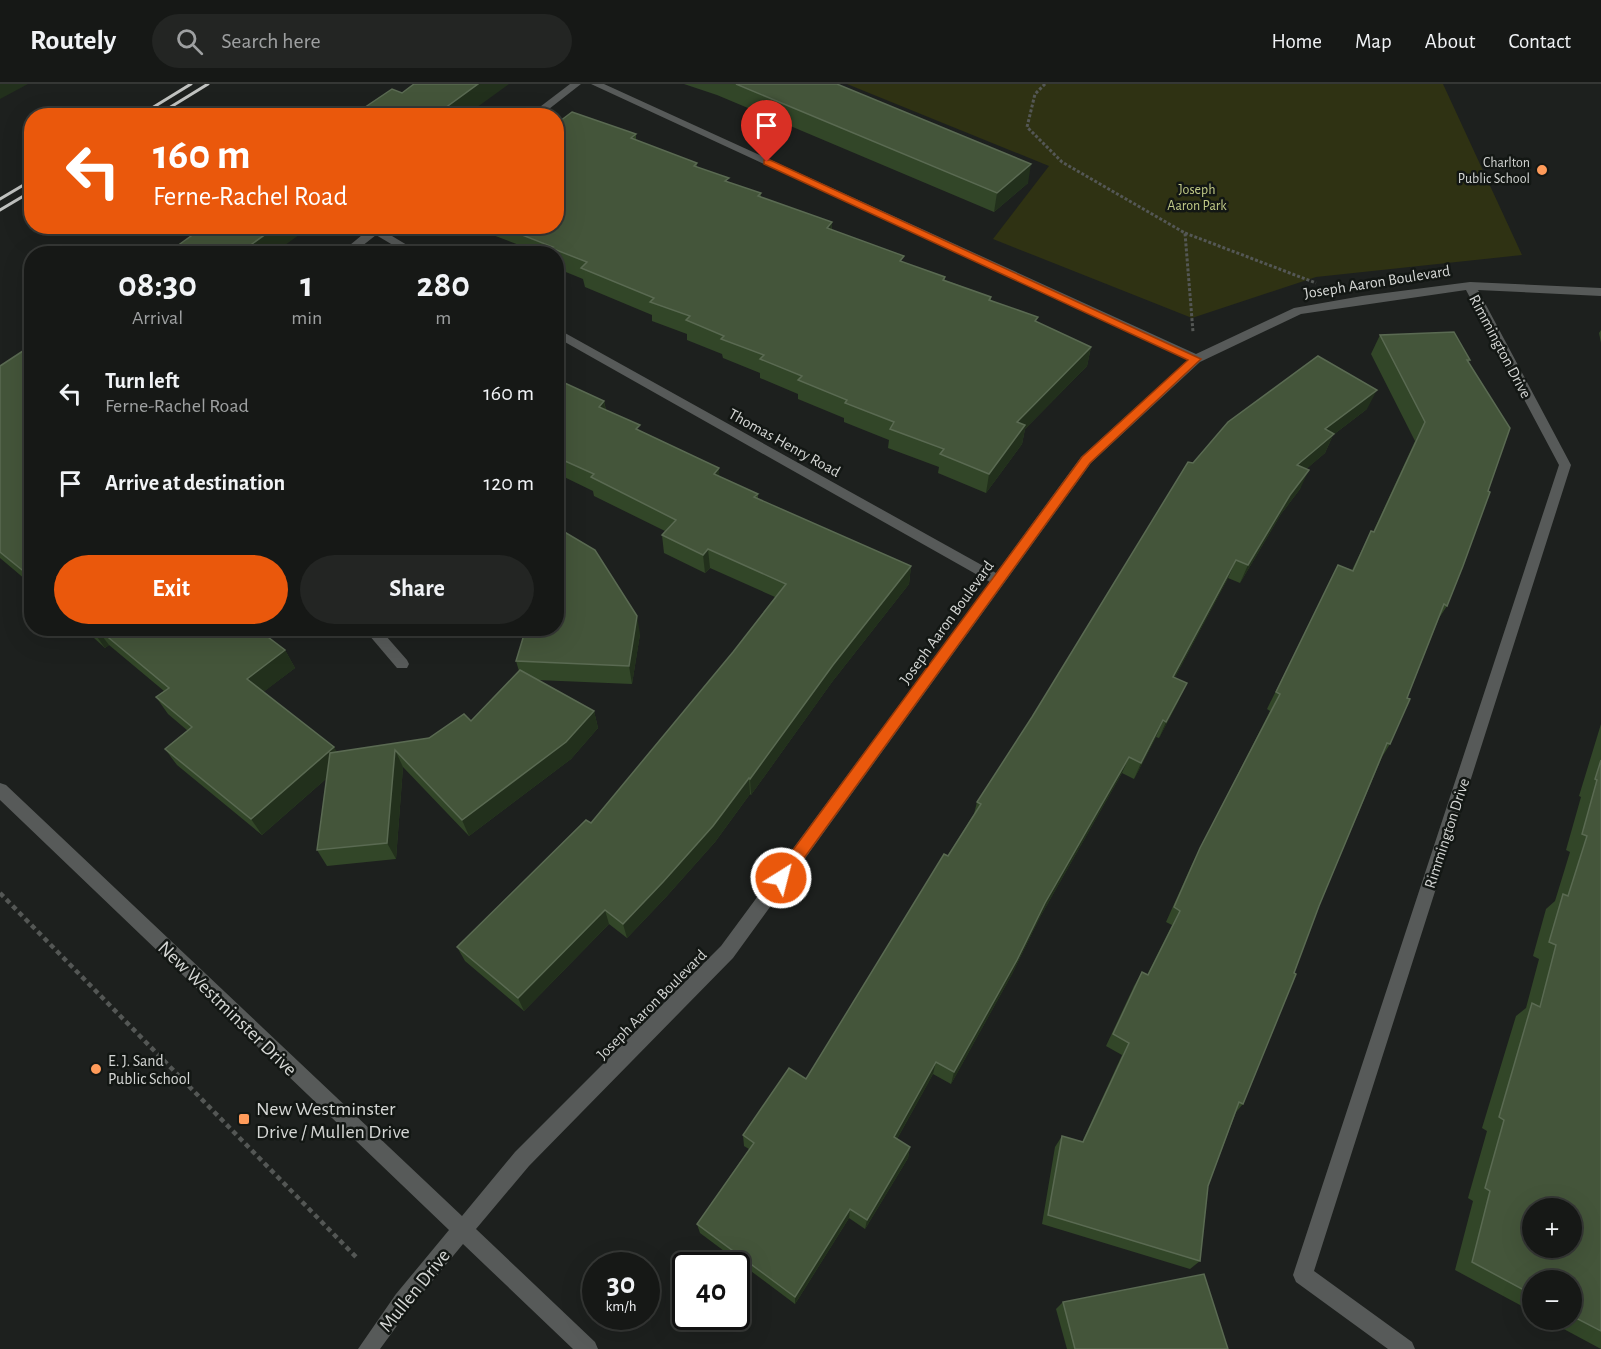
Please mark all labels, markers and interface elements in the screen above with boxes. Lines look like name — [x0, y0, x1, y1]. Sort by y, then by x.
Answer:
search box — [152, 14, 572, 68]
icon: search — [173, 25, 206, 58]
text: Routely — [30, 27, 116, 55]
text: Search here — [221, 30, 321, 52]
text: Home — [1271, 31, 1322, 52]
text: Map — [1355, 31, 1392, 52]
text: About — [1425, 31, 1475, 52]
text: Contact — [1508, 31, 1571, 52]
pin — [741, 100, 792, 162]
icon: arrive — [750, 109, 783, 142]
icon: left — [54, 132, 132, 210]
text: 160 m — [153, 134, 251, 176]
place label: Charlton Public School — [1458, 156, 1530, 186]
marker: Charlton Public School — [1535, 163, 1549, 177]
text: Ferne-Rachel Road — [153, 183, 347, 210]
park label: Joseph Aaron Park — [1167, 183, 1227, 213]
street label: Joseph Aaron Boulevard — [1303, 263, 1452, 301]
text: 08:30 — [118, 267, 197, 303]
text: 1 — [300, 267, 313, 303]
text: 280 — [416, 267, 470, 303]
street label: Rimmington Drive — [1466, 292, 1534, 401]
text: Arrival — [132, 308, 183, 328]
text: min — [291, 308, 322, 328]
text: m — [435, 308, 451, 328]
text: Turn left — [105, 370, 179, 392]
icon: left — [54, 377, 87, 410]
text: 160 m — [483, 382, 534, 404]
text: Ferne-Rachel Road — [105, 396, 249, 416]
street label: Thomas Henry Road — [725, 406, 843, 481]
icon: arrive — [54, 467, 87, 500]
text: Arrive at destination — [105, 472, 285, 494]
text: 120 m — [484, 472, 534, 494]
button: Exit — [54, 555, 288, 624]
button: Share — [300, 555, 534, 624]
street label: Joseph Aaron Boulevard — [897, 558, 997, 687]
street label: Rimmington Drive — [1422, 776, 1472, 890]
position arrow — [749, 846, 813, 910]
street label: New Westminster Drive — [154, 937, 301, 1080]
street label: Joseph Aaron Boulevard — [594, 947, 710, 1063]
place label: E. J. Sand Public School — [108, 1053, 190, 1087]
marker: E. J. Sand Public School — [89, 1062, 103, 1076]
place label: New Westminster Drive / Mullen Drive — [256, 1099, 410, 1142]
marker: New Westminster Drive / Mullen Drive — [237, 1112, 251, 1126]
map controls — [1522, 1198, 1582, 1330]
button: + — [1522, 1198, 1582, 1258]
street label: Mullen Drive — [376, 1246, 454, 1336]
speed limit sign: 40 — [672, 1252, 750, 1330]
text: 30 — [607, 1269, 635, 1299]
button: − — [1522, 1270, 1582, 1330]
text: km/h — [606, 1299, 636, 1314]

